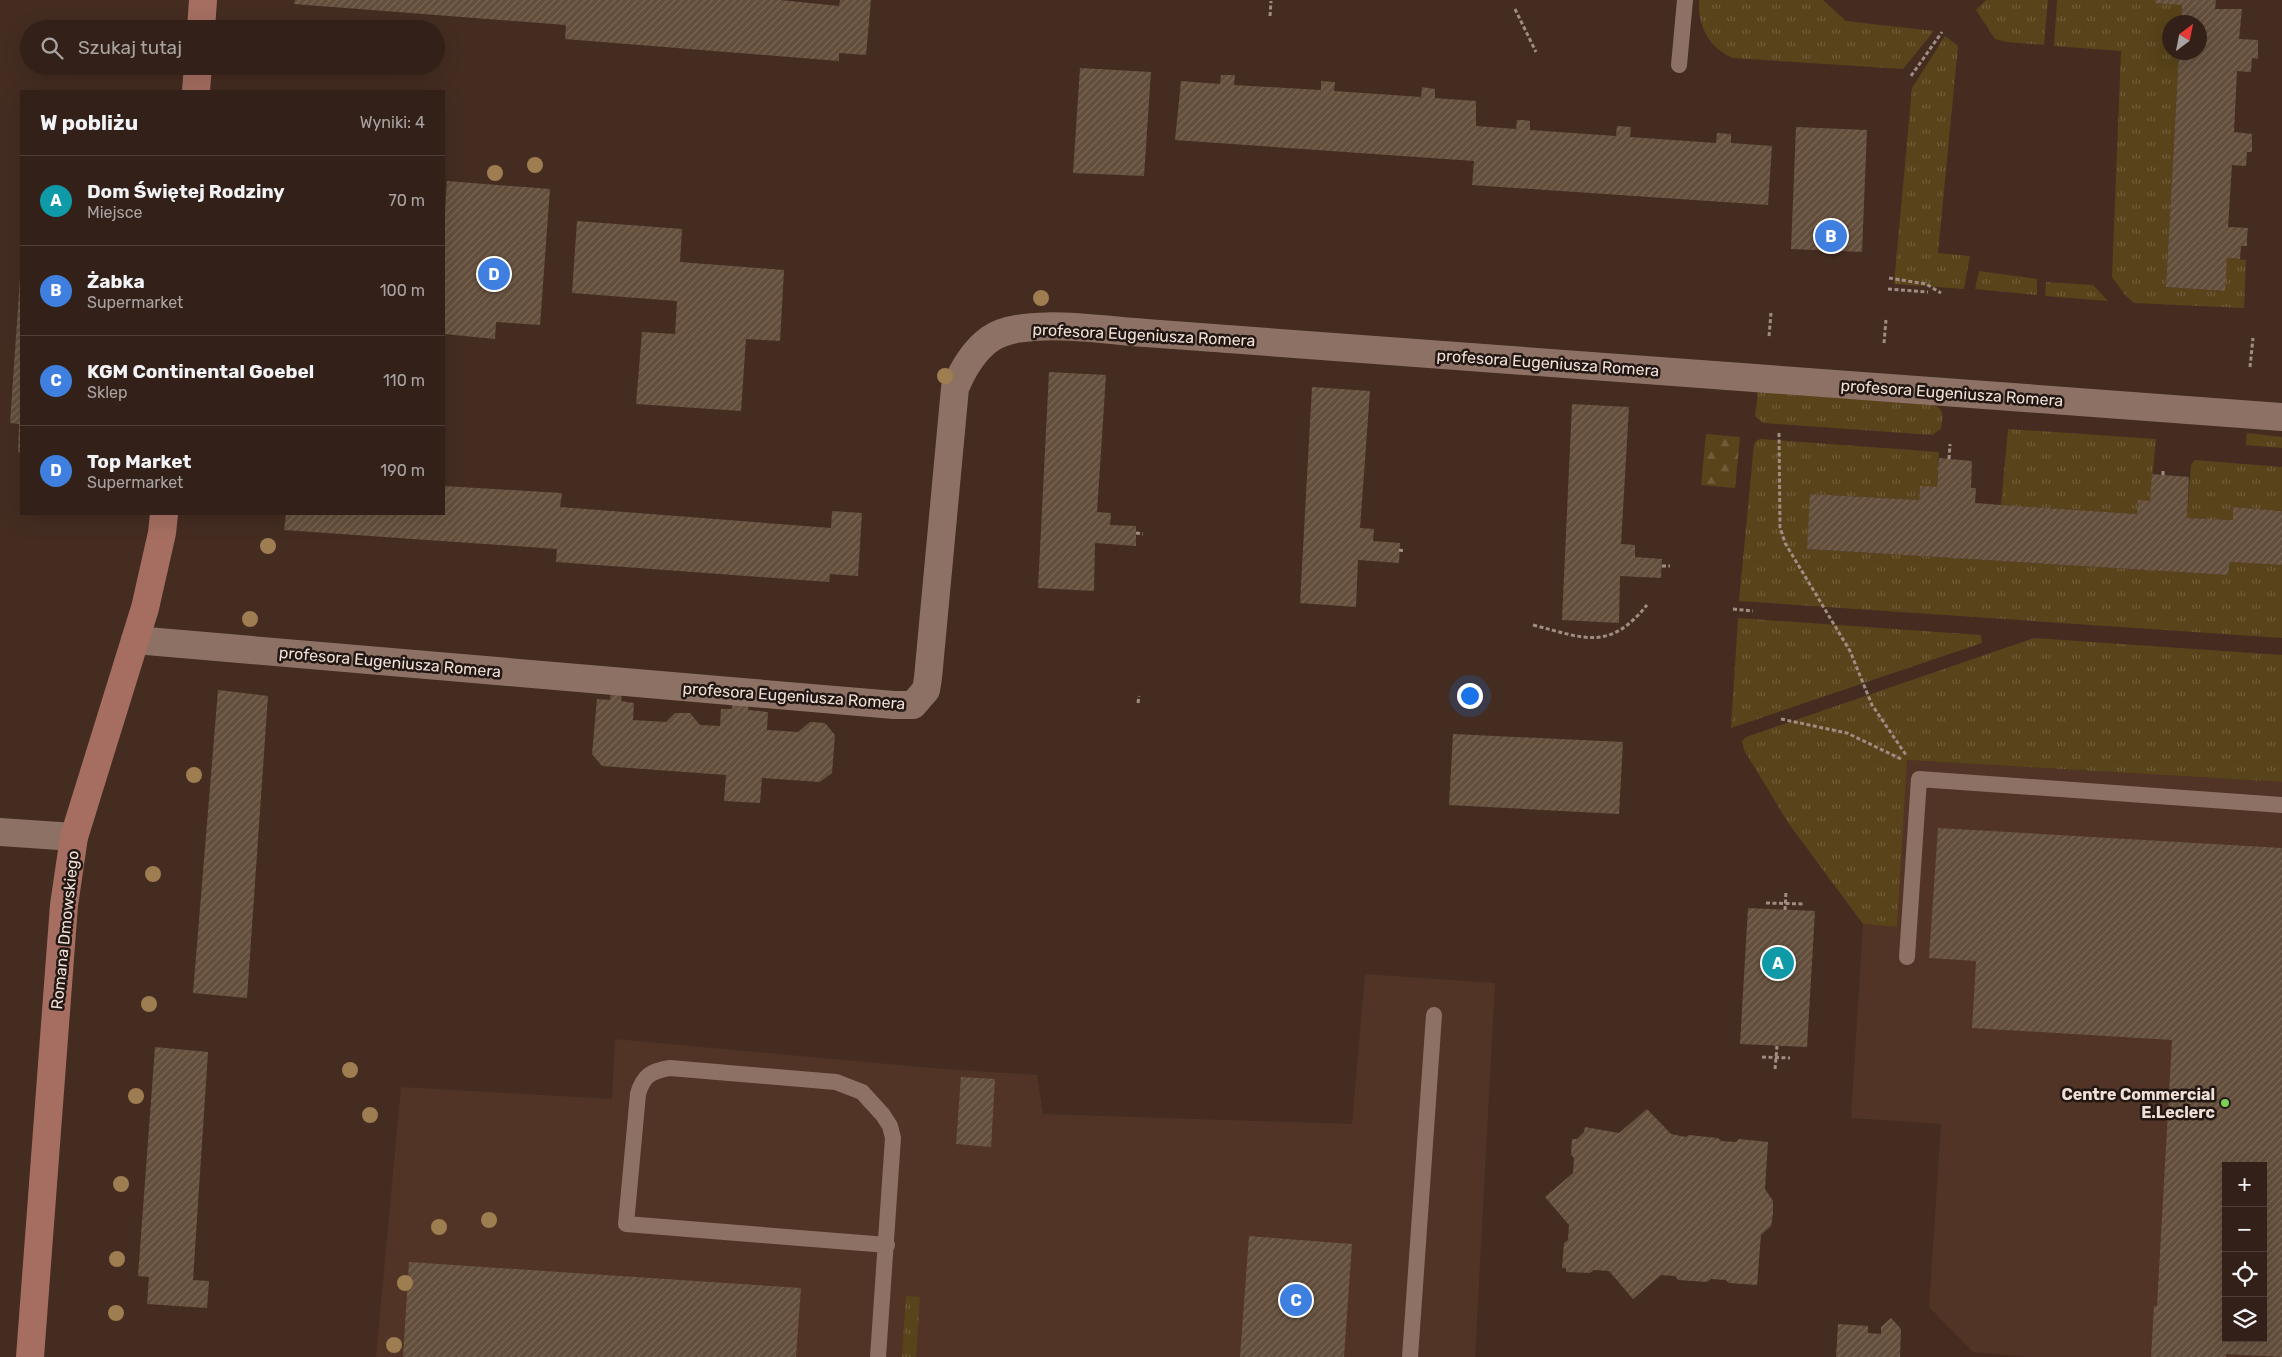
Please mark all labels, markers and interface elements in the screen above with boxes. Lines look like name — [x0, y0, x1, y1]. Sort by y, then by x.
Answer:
north arrow — [2162, 15, 2207, 60]
search box — [20, 20, 445, 75]
icon: search — [38, 34, 66, 62]
text: Szukaj tutaj — [78, 36, 182, 59]
text: W pobliżu — [40, 110, 138, 135]
text: Wyniki: 4 — [360, 113, 425, 132]
text: Dom Świętej Rodziny — [87, 180, 285, 203]
text: A — [50, 191, 62, 210]
text: 70 m — [388, 191, 425, 210]
text: Miejsce — [87, 203, 143, 222]
pin: B — [1815, 217, 1847, 255]
pin: D — [478, 255, 510, 293]
text: Żabka — [87, 270, 145, 293]
text: B — [50, 281, 62, 300]
text: 100 m — [380, 281, 425, 300]
text: Supermarket — [87, 293, 183, 312]
street label: profesora Eugeniusza Romera — [1032, 320, 1256, 350]
street label: profesora Eugeniusza Romera — [1436, 346, 1660, 380]
text: KGM Continental Goebel — [87, 360, 314, 383]
text: C — [50, 371, 62, 390]
text: 110 m — [383, 371, 425, 390]
street label: profesora Eugeniusza Romera — [1840, 376, 2064, 410]
text: Sklep — [87, 383, 128, 402]
text: Top Market — [87, 450, 191, 473]
text: D — [50, 461, 62, 480]
text: 190 m — [380, 461, 425, 480]
text: Supermarket — [87, 473, 183, 492]
street label: profesora Eugeniusza Romera — [278, 643, 502, 681]
street label: profesora Eugeniusza Romera — [682, 679, 906, 713]
your location — [1457, 683, 1483, 709]
street label: Romana Dmowskiego — [47, 849, 83, 1011]
pin: A — [1762, 944, 1794, 982]
place label: Centre Commercial E.Leclerc — [2061, 1085, 2215, 1122]
marker: Centre Commercial E.Leclerc — [2219, 1097, 2231, 1109]
map controls — [2222, 1162, 2267, 1342]
button: + — [2222, 1162, 2267, 1207]
button: − — [2222, 1207, 2267, 1252]
button: locate — [2222, 1252, 2267, 1297]
pin: C — [1280, 1281, 1312, 1319]
button: layers — [2222, 1297, 2267, 1342]

